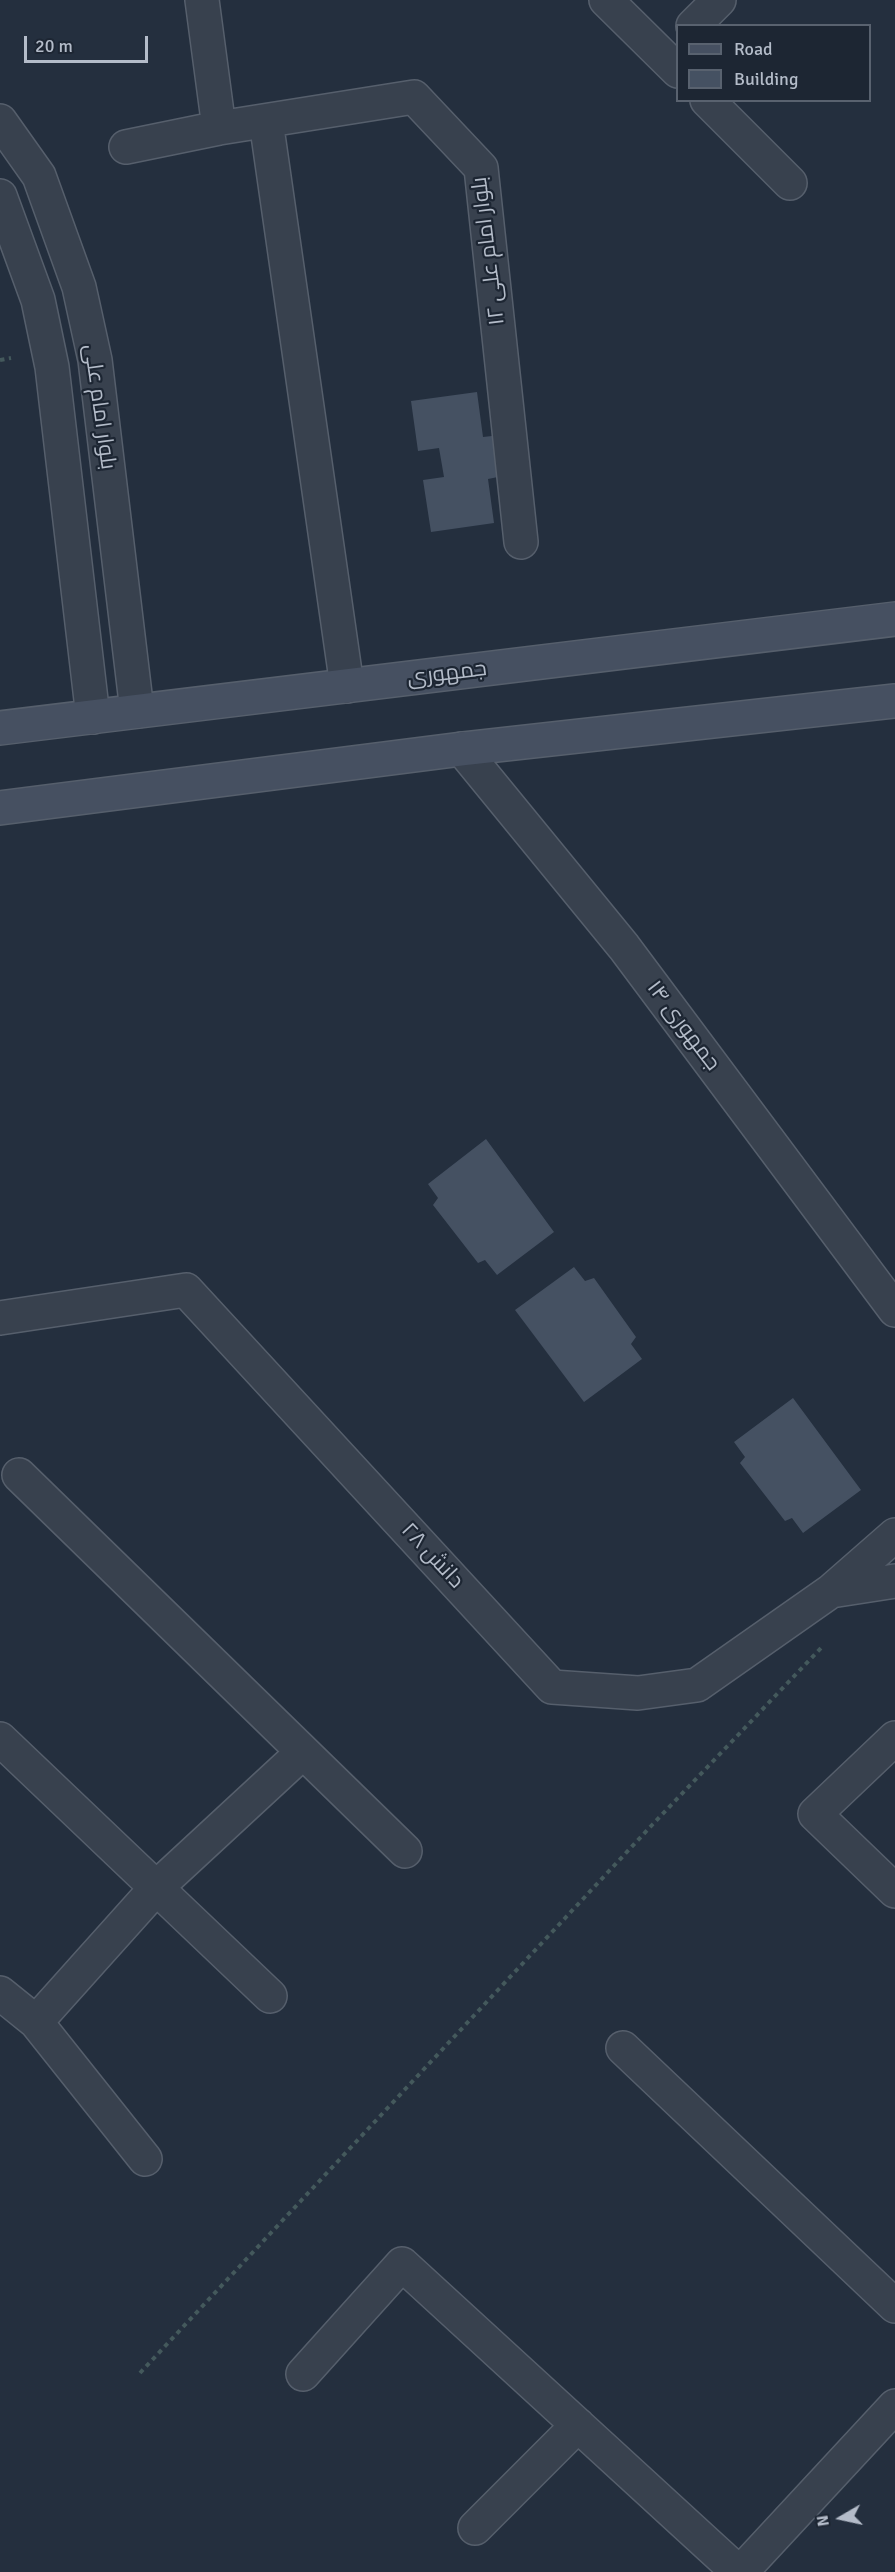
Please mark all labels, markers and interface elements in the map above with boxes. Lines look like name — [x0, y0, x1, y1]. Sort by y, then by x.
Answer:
scale bar — [27, 24, 152, 62]
legend — [676, 24, 871, 102]
text: 20 m — [35, 35, 73, 57]
text: Road — [734, 38, 773, 60]
text: Building — [734, 68, 798, 90]
street label: بلوار امام علی ۱۲ — [467, 175, 511, 327]
street label: بلوار امام علی — [77, 343, 121, 471]
street label: جمهوری — [406, 656, 488, 692]
street label: جمهوری ۱۴ — [641, 976, 725, 1076]
street label: دانش ۲۸ — [395, 1518, 469, 1594]
north arrow — [811, 2488, 871, 2548]
text: N — [812, 2514, 834, 2528]

